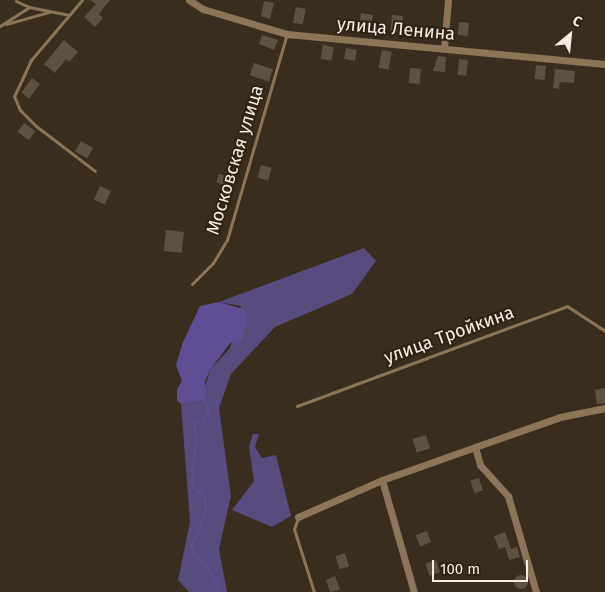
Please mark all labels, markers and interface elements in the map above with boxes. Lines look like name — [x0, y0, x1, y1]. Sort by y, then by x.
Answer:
north arrow — [545, 10, 595, 60]
text: С — [570, 12, 585, 31]
street label: улица Ленина — [336, 13, 456, 45]
street label: Московская улица — [202, 83, 268, 237]
street label: улица Тройкина — [381, 301, 517, 369]
scale bar — [435, 550, 531, 582]
text: 100 m — [440, 560, 480, 578]

